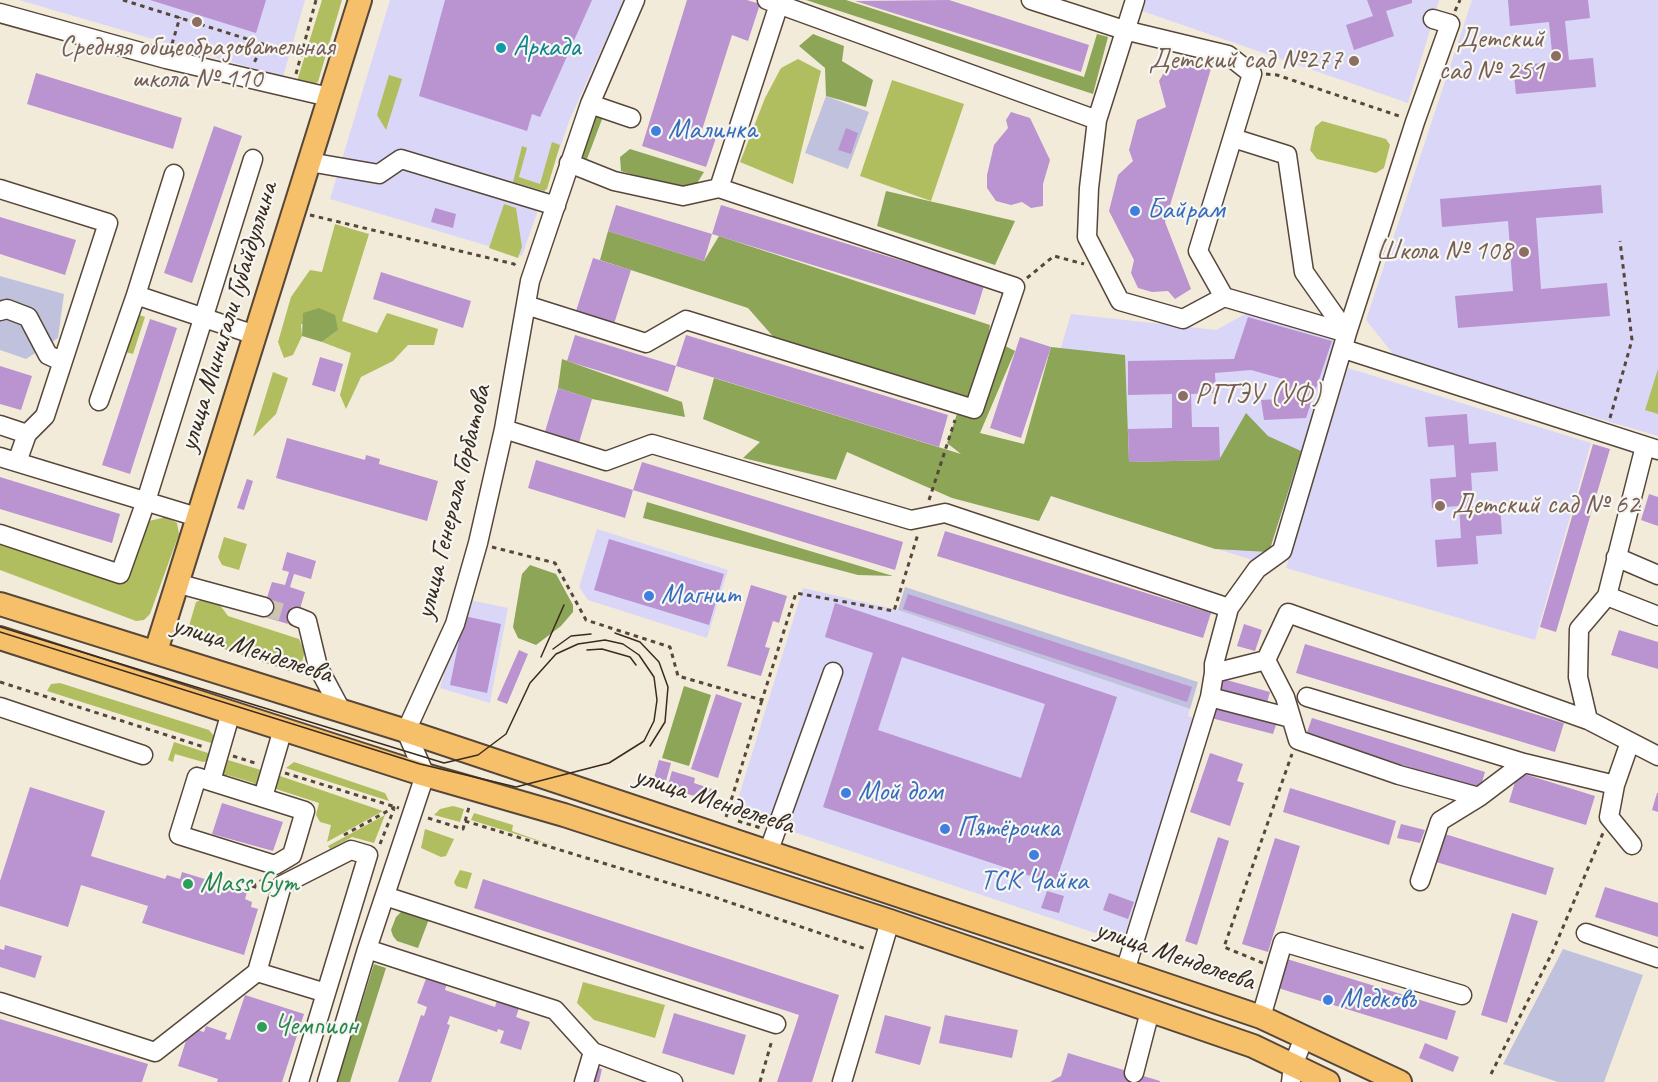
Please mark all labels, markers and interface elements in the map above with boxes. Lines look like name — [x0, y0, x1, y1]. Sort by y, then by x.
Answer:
marker: Средняя общеобразовательная школа № 110 — [190, 15, 204, 29]
place label: Детский сад № 251 — [1438, 23, 1544, 89]
place label: Средняя общеобразовательная школа № 110 — [59, 31, 335, 97]
place label: Аркада — [513, 31, 580, 65]
marker: Аркада — [494, 41, 508, 55]
place label: Детский сад №277 — [1149, 44, 1342, 78]
marker: Детский сад № 251 — [1549, 49, 1563, 63]
marker: Детский сад №277 — [1347, 54, 1361, 68]
place label: Малинка — [668, 114, 757, 148]
marker: Малинка — [649, 124, 663, 138]
street label: улица Минигали Губайдуллина — [172, 178, 286, 456]
place label: Байрам — [1147, 194, 1224, 228]
marker: Байрам — [1128, 204, 1142, 218]
place label: Школа № 108 — [1376, 235, 1512, 269]
marker: Школа № 108 — [1517, 245, 1531, 259]
place label: РГТЭУ (УФ) — [1195, 379, 1321, 413]
street label: улица Генерала Горбатова — [409, 381, 499, 623]
marker: РГТЭУ (УФ) — [1176, 389, 1190, 403]
place label: Детский сад № 62 — [1452, 489, 1639, 523]
marker: Детский сад № 62 — [1433, 499, 1447, 513]
place label: Магнит — [661, 579, 741, 613]
marker: Магнит — [642, 589, 656, 603]
street label: улица Менделеева — [168, 608, 336, 692]
street label: улица Менделеева — [630, 759, 798, 843]
place label: Мой дом — [858, 776, 942, 810]
marker: Мой дом — [839, 786, 853, 800]
place label: Пятёрочка — [957, 812, 1060, 846]
marker: Пятёрочка — [938, 822, 952, 836]
marker: ТСК Чайка — [1027, 848, 1041, 862]
place label: ТСК Чайка — [980, 865, 1088, 899]
place label: Mass Gym — [200, 867, 299, 901]
marker: Mass Gym — [181, 877, 195, 891]
street label: улица Менделеева — [1091, 913, 1259, 999]
place label: Медковъ — [1340, 983, 1416, 1017]
marker: Медковъ — [1321, 993, 1335, 1007]
place label: Чемпион — [274, 1010, 358, 1044]
marker: Чемпион — [255, 1020, 269, 1034]

